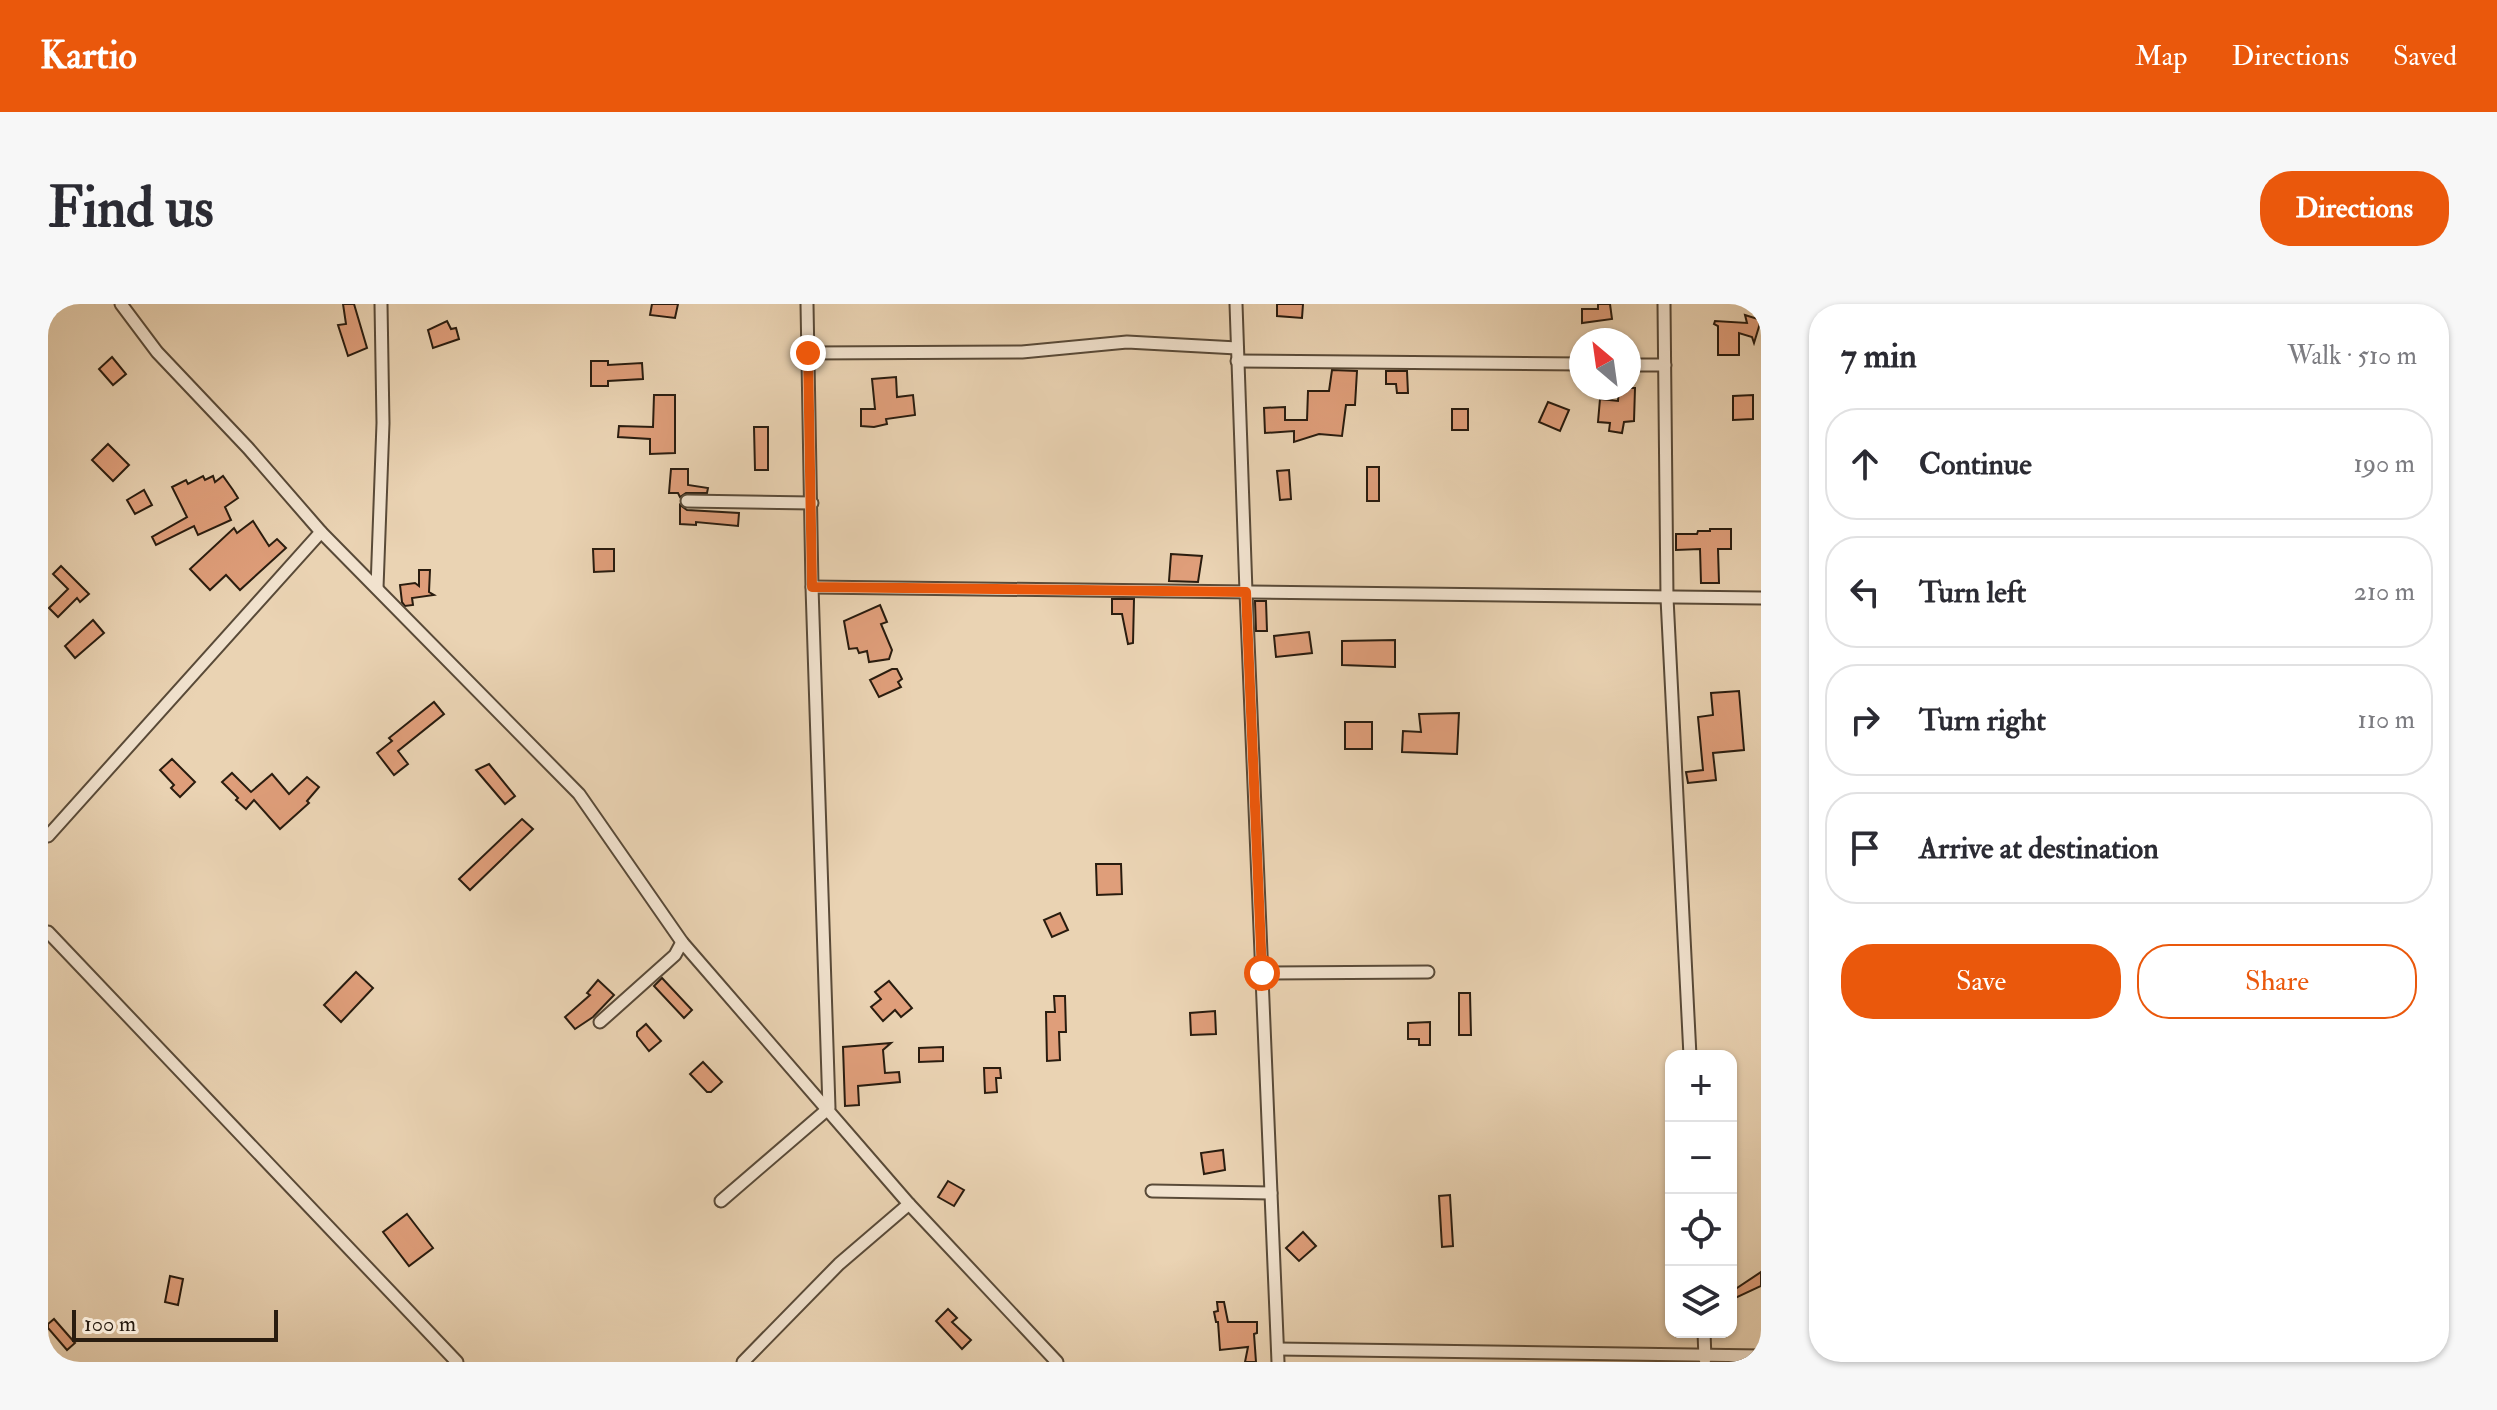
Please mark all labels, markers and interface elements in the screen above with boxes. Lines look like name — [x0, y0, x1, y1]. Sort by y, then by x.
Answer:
text: Kartio — [40, 32, 137, 80]
text: Map — [2135, 39, 2188, 74]
text: Directions — [2232, 39, 2349, 74]
text: Saved — [2393, 39, 2457, 74]
button: Directions — [2260, 171, 2449, 246]
text: Find us — [48, 173, 214, 244]
north arrow — [1569, 328, 1641, 400]
route end — [790, 335, 826, 371]
text: 7 min — [1841, 335, 1917, 378]
text: Walk · 510 m — [2287, 340, 2417, 372]
icon: ahead — [1843, 442, 1887, 486]
text: Continue — [1919, 446, 2032, 483]
text: 190 m — [2354, 448, 2415, 480]
icon: left — [1843, 570, 1887, 614]
text: Turn left — [1919, 574, 2026, 611]
text: 210 m — [2354, 576, 2415, 608]
icon: right — [1843, 698, 1887, 742]
text: Turn right — [1919, 702, 2046, 739]
text: 110 m — [2358, 704, 2415, 736]
icon: arrive — [1843, 826, 1887, 870]
text: Arrive at destination — [1919, 830, 2159, 867]
button: Save — [1841, 944, 2121, 1019]
button: Share — [2137, 944, 2417, 1019]
route start — [1244, 955, 1280, 991]
map controls — [1665, 1050, 1737, 1338]
button: + — [1665, 1050, 1737, 1122]
button: − — [1665, 1122, 1737, 1194]
button: locate — [1665, 1194, 1737, 1266]
button: layers — [1665, 1266, 1737, 1338]
scale bar — [72, 1306, 278, 1342]
text: 100 m — [84, 1310, 136, 1338]

